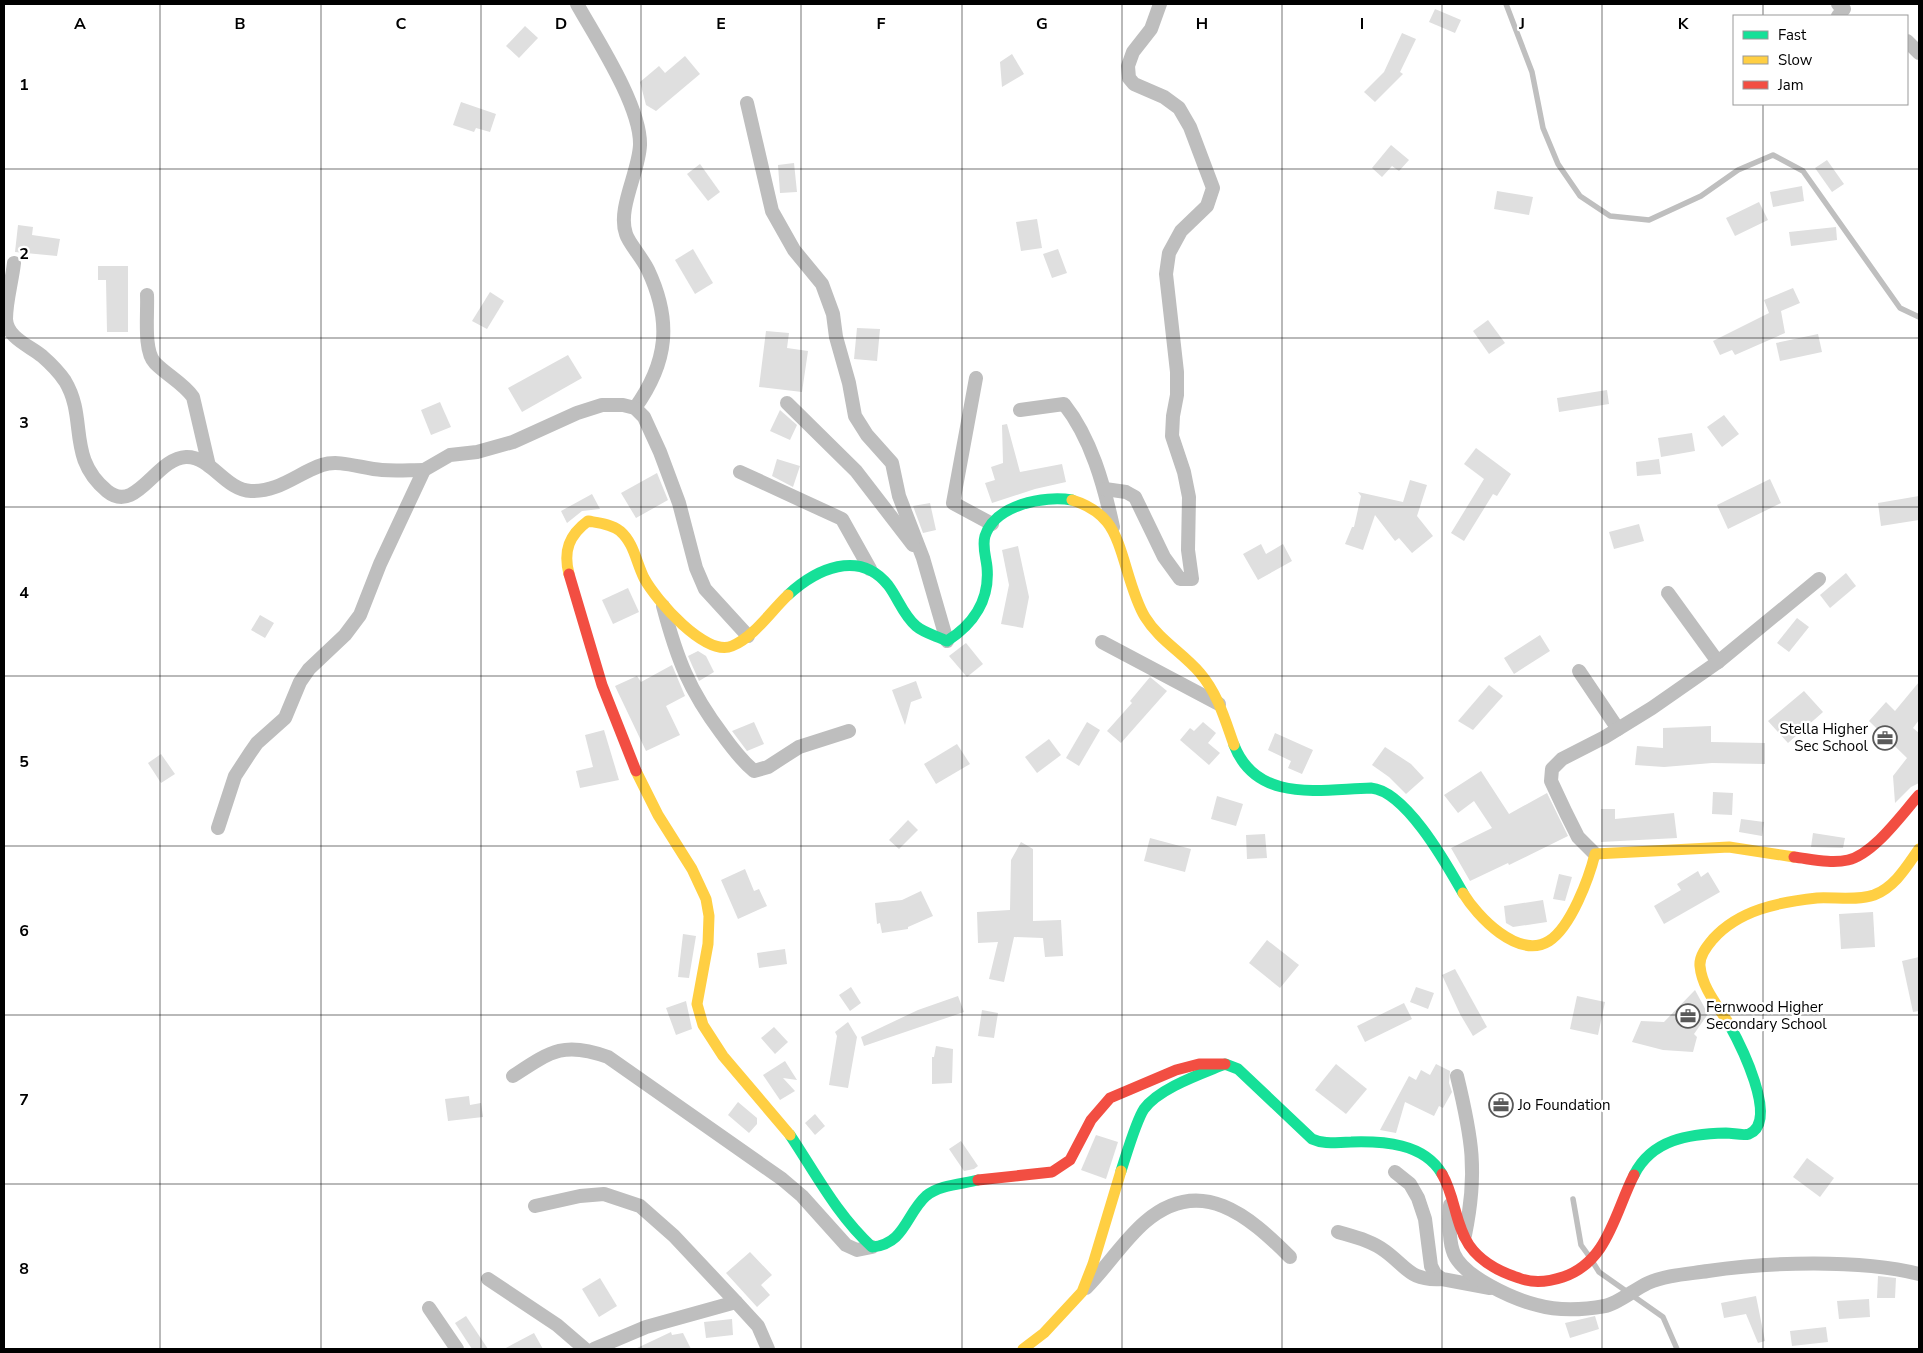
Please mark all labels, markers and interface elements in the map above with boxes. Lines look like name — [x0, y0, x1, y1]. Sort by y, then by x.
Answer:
text: A — [74, 13, 86, 35]
text: B — [234, 13, 246, 35]
text: C — [396, 13, 407, 35]
text: D — [555, 13, 567, 35]
text: E — [716, 13, 726, 35]
text: F — [877, 13, 886, 35]
text: G — [1036, 13, 1048, 35]
text: H — [1196, 13, 1208, 35]
text: I — [1360, 13, 1364, 35]
text: J — [1518, 13, 1525, 35]
text: K — [1678, 13, 1690, 35]
legend — [1733, 15, 1908, 105]
text: Fast — [1778, 25, 1807, 45]
text: Slow — [1778, 50, 1813, 70]
text: 1 — [19, 74, 29, 96]
text: Jam — [1777, 75, 1804, 95]
text: 2 — [19, 243, 29, 265]
text: 3 — [19, 412, 29, 434]
text: 4 — [19, 582, 29, 604]
place label: Stella Higher Sec School — [1779, 719, 1869, 756]
office icon: Stella Higher Sec School — [1872, 725, 1898, 751]
text: 5 — [19, 751, 29, 773]
text: 6 — [19, 920, 29, 942]
place label: Fernwood Higher Secondary School — [1706, 997, 1827, 1034]
office icon: Fernwood Higher Secondary School — [1675, 1003, 1701, 1029]
text: 7 — [19, 1089, 29, 1111]
office icon: Jo Foundation — [1488, 1092, 1514, 1118]
place label: Jo Foundation — [1517, 1095, 1611, 1115]
text: 8 — [19, 1258, 29, 1280]

